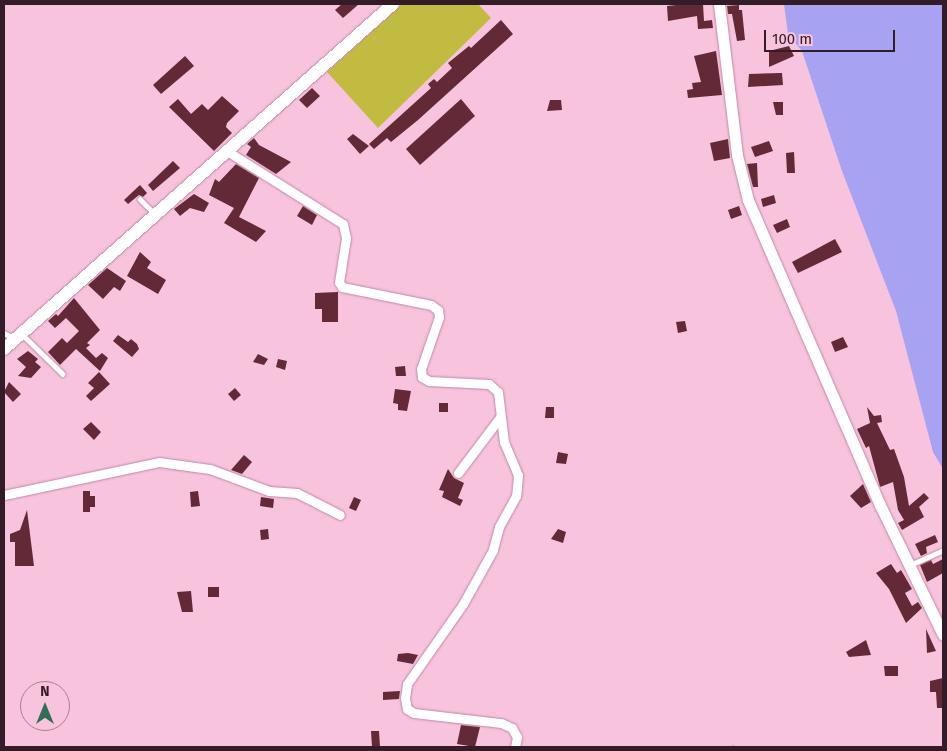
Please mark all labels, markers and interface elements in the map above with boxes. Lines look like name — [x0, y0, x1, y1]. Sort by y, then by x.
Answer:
scale bar — [767, 20, 898, 52]
text: 100 m — [772, 30, 812, 48]
north arrow — [20, 681, 70, 731]
text: N — [40, 683, 50, 700]

